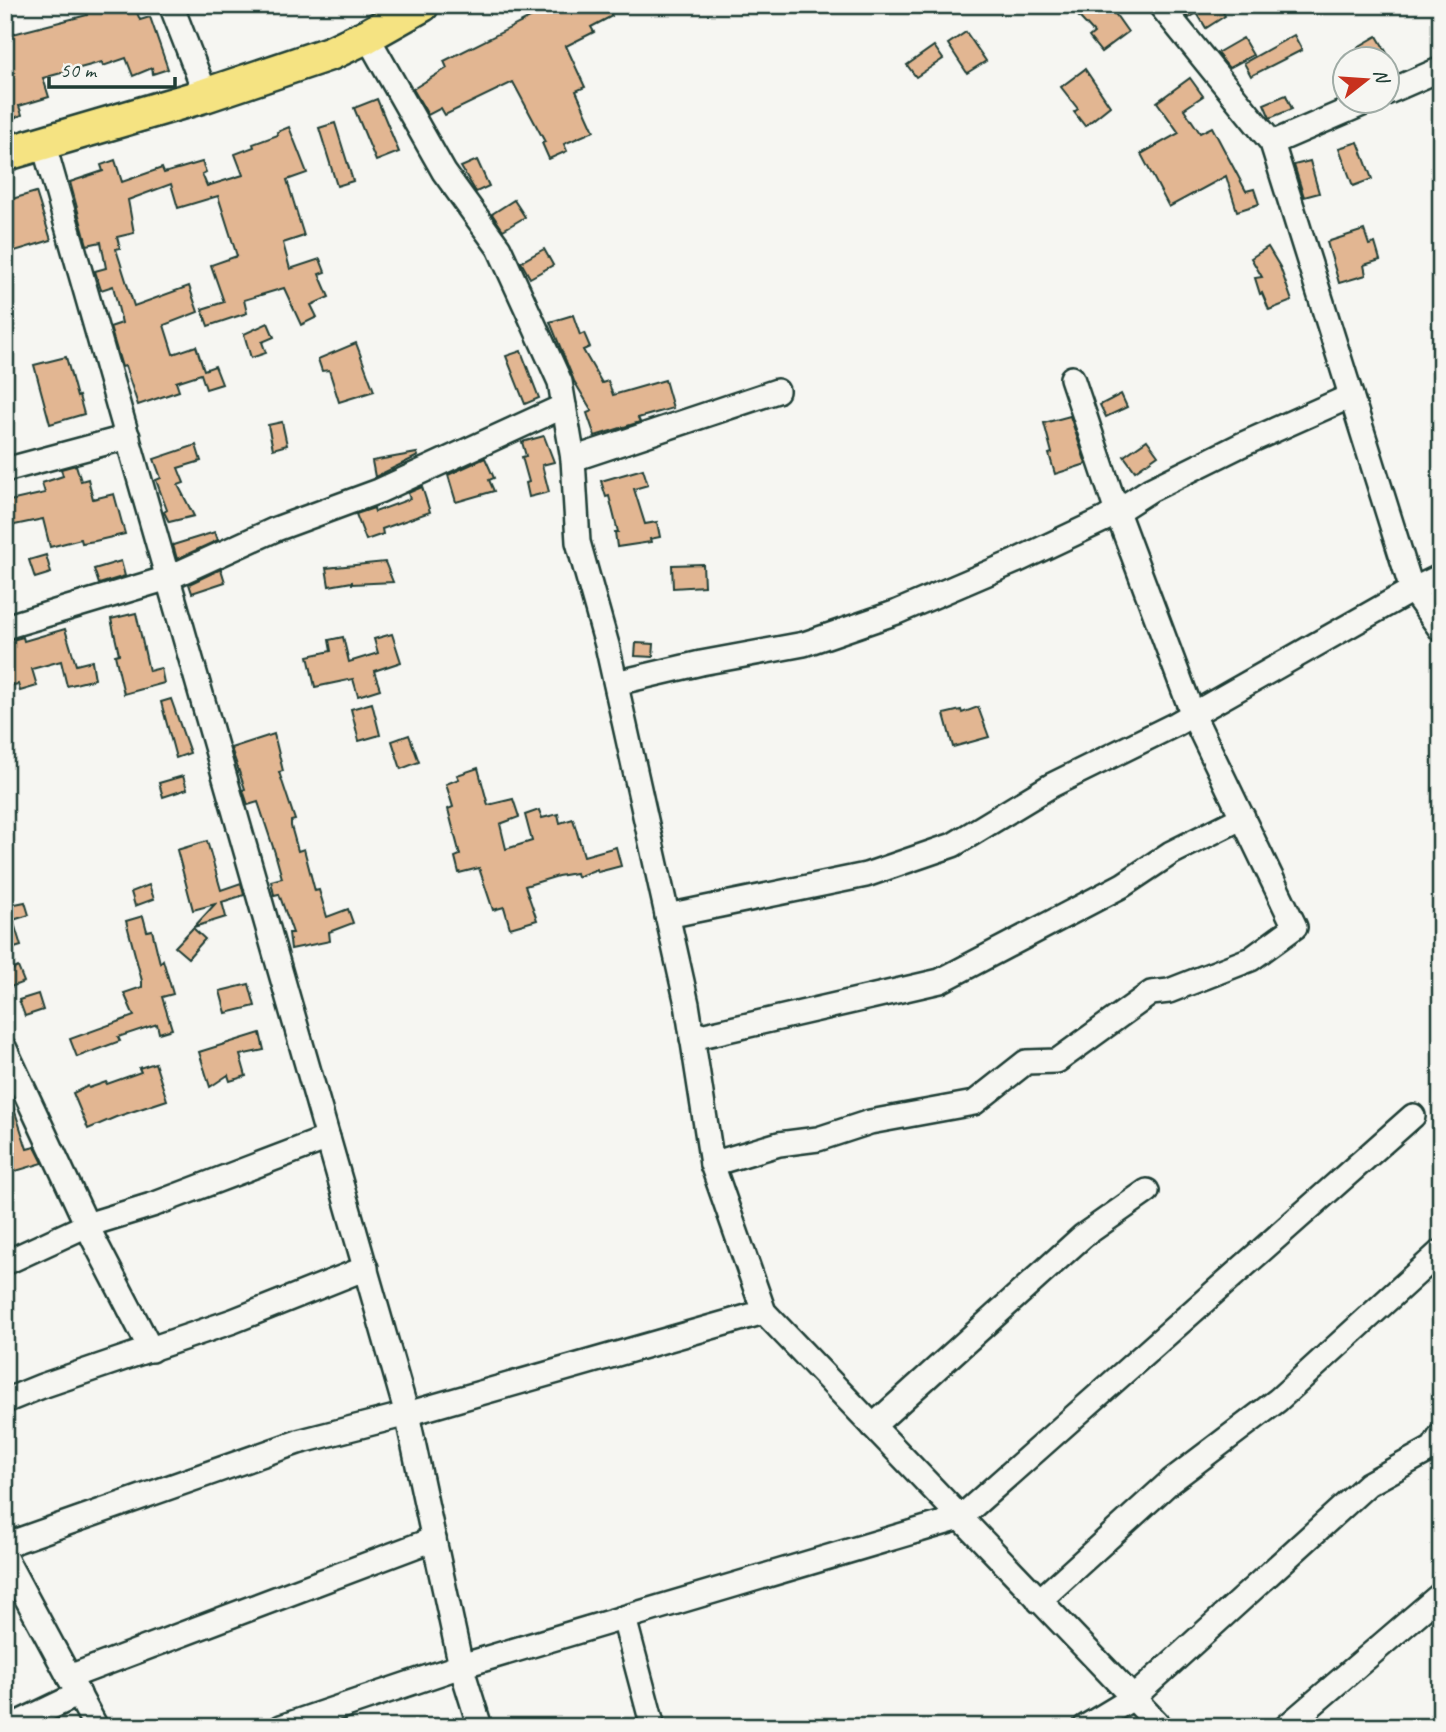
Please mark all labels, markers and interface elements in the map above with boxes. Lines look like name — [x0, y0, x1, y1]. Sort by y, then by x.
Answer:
scale bar — [49, 46, 175, 90]
north arrow — [1330, 46, 1400, 116]
text: 50 m — [60, 57, 98, 83]
text: N — [1368, 66, 1395, 88]

